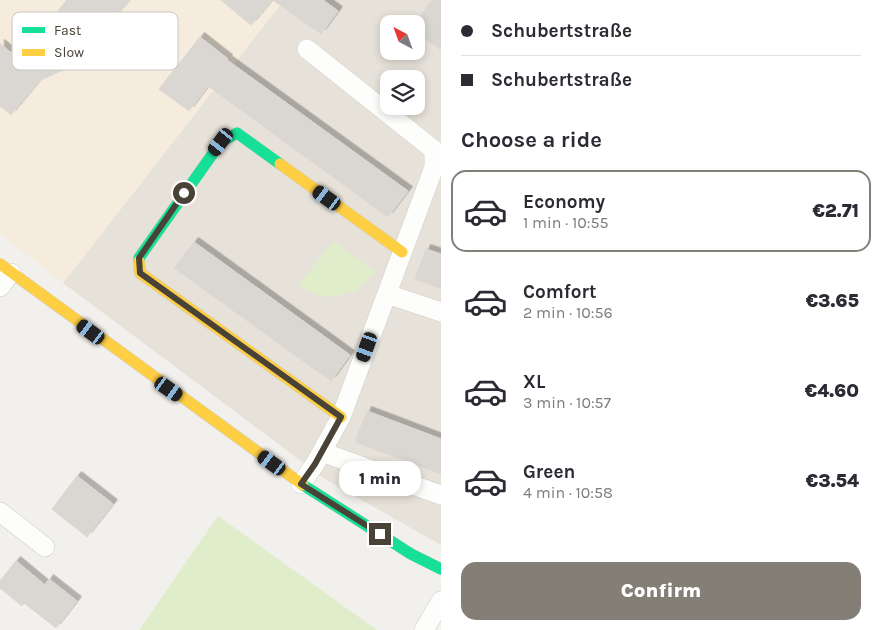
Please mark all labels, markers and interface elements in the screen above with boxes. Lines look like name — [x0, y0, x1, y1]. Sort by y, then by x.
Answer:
legend — [12, 12, 178, 70]
north arrow — [380, 15, 425, 60]
map controls — [380, 15, 425, 115]
text: Schubertstraße — [491, 20, 632, 42]
text: Fast — [54, 22, 81, 39]
text: Slow — [54, 44, 84, 61]
text: Schubertstraße — [491, 69, 632, 91]
button: layers — [380, 70, 425, 115]
car — [205, 126, 236, 158]
text: Choose a ride — [461, 127, 602, 153]
route start — [173, 182, 195, 204]
car — [310, 183, 343, 213]
icon: car — [463, 189, 508, 234]
text: Economy — [523, 191, 605, 213]
text: €2.71 — [812, 200, 859, 222]
text: 1 min · 10:55 — [523, 213, 608, 232]
icon: car — [463, 279, 508, 324]
text: Comfort — [523, 281, 597, 303]
text: €3.65 — [806, 290, 859, 312]
text: 2 min · 10:56 — [523, 303, 613, 322]
car — [74, 317, 107, 347]
car — [354, 330, 379, 364]
icon: car — [463, 369, 508, 414]
text: XL — [523, 371, 545, 393]
car — [152, 374, 185, 404]
text: €4.60 — [805, 380, 859, 402]
text: 3 min · 10:57 — [523, 393, 611, 412]
car — [255, 448, 288, 478]
icon: car — [463, 459, 508, 504]
text: Green — [523, 461, 575, 483]
callout: 1 min — [339, 462, 421, 496]
text: 1 min — [359, 469, 401, 488]
text: €3.54 — [806, 470, 859, 492]
text: 4 min · 10:58 — [523, 483, 613, 502]
route end — [369, 523, 391, 545]
button: Confirm — [461, 562, 861, 620]

